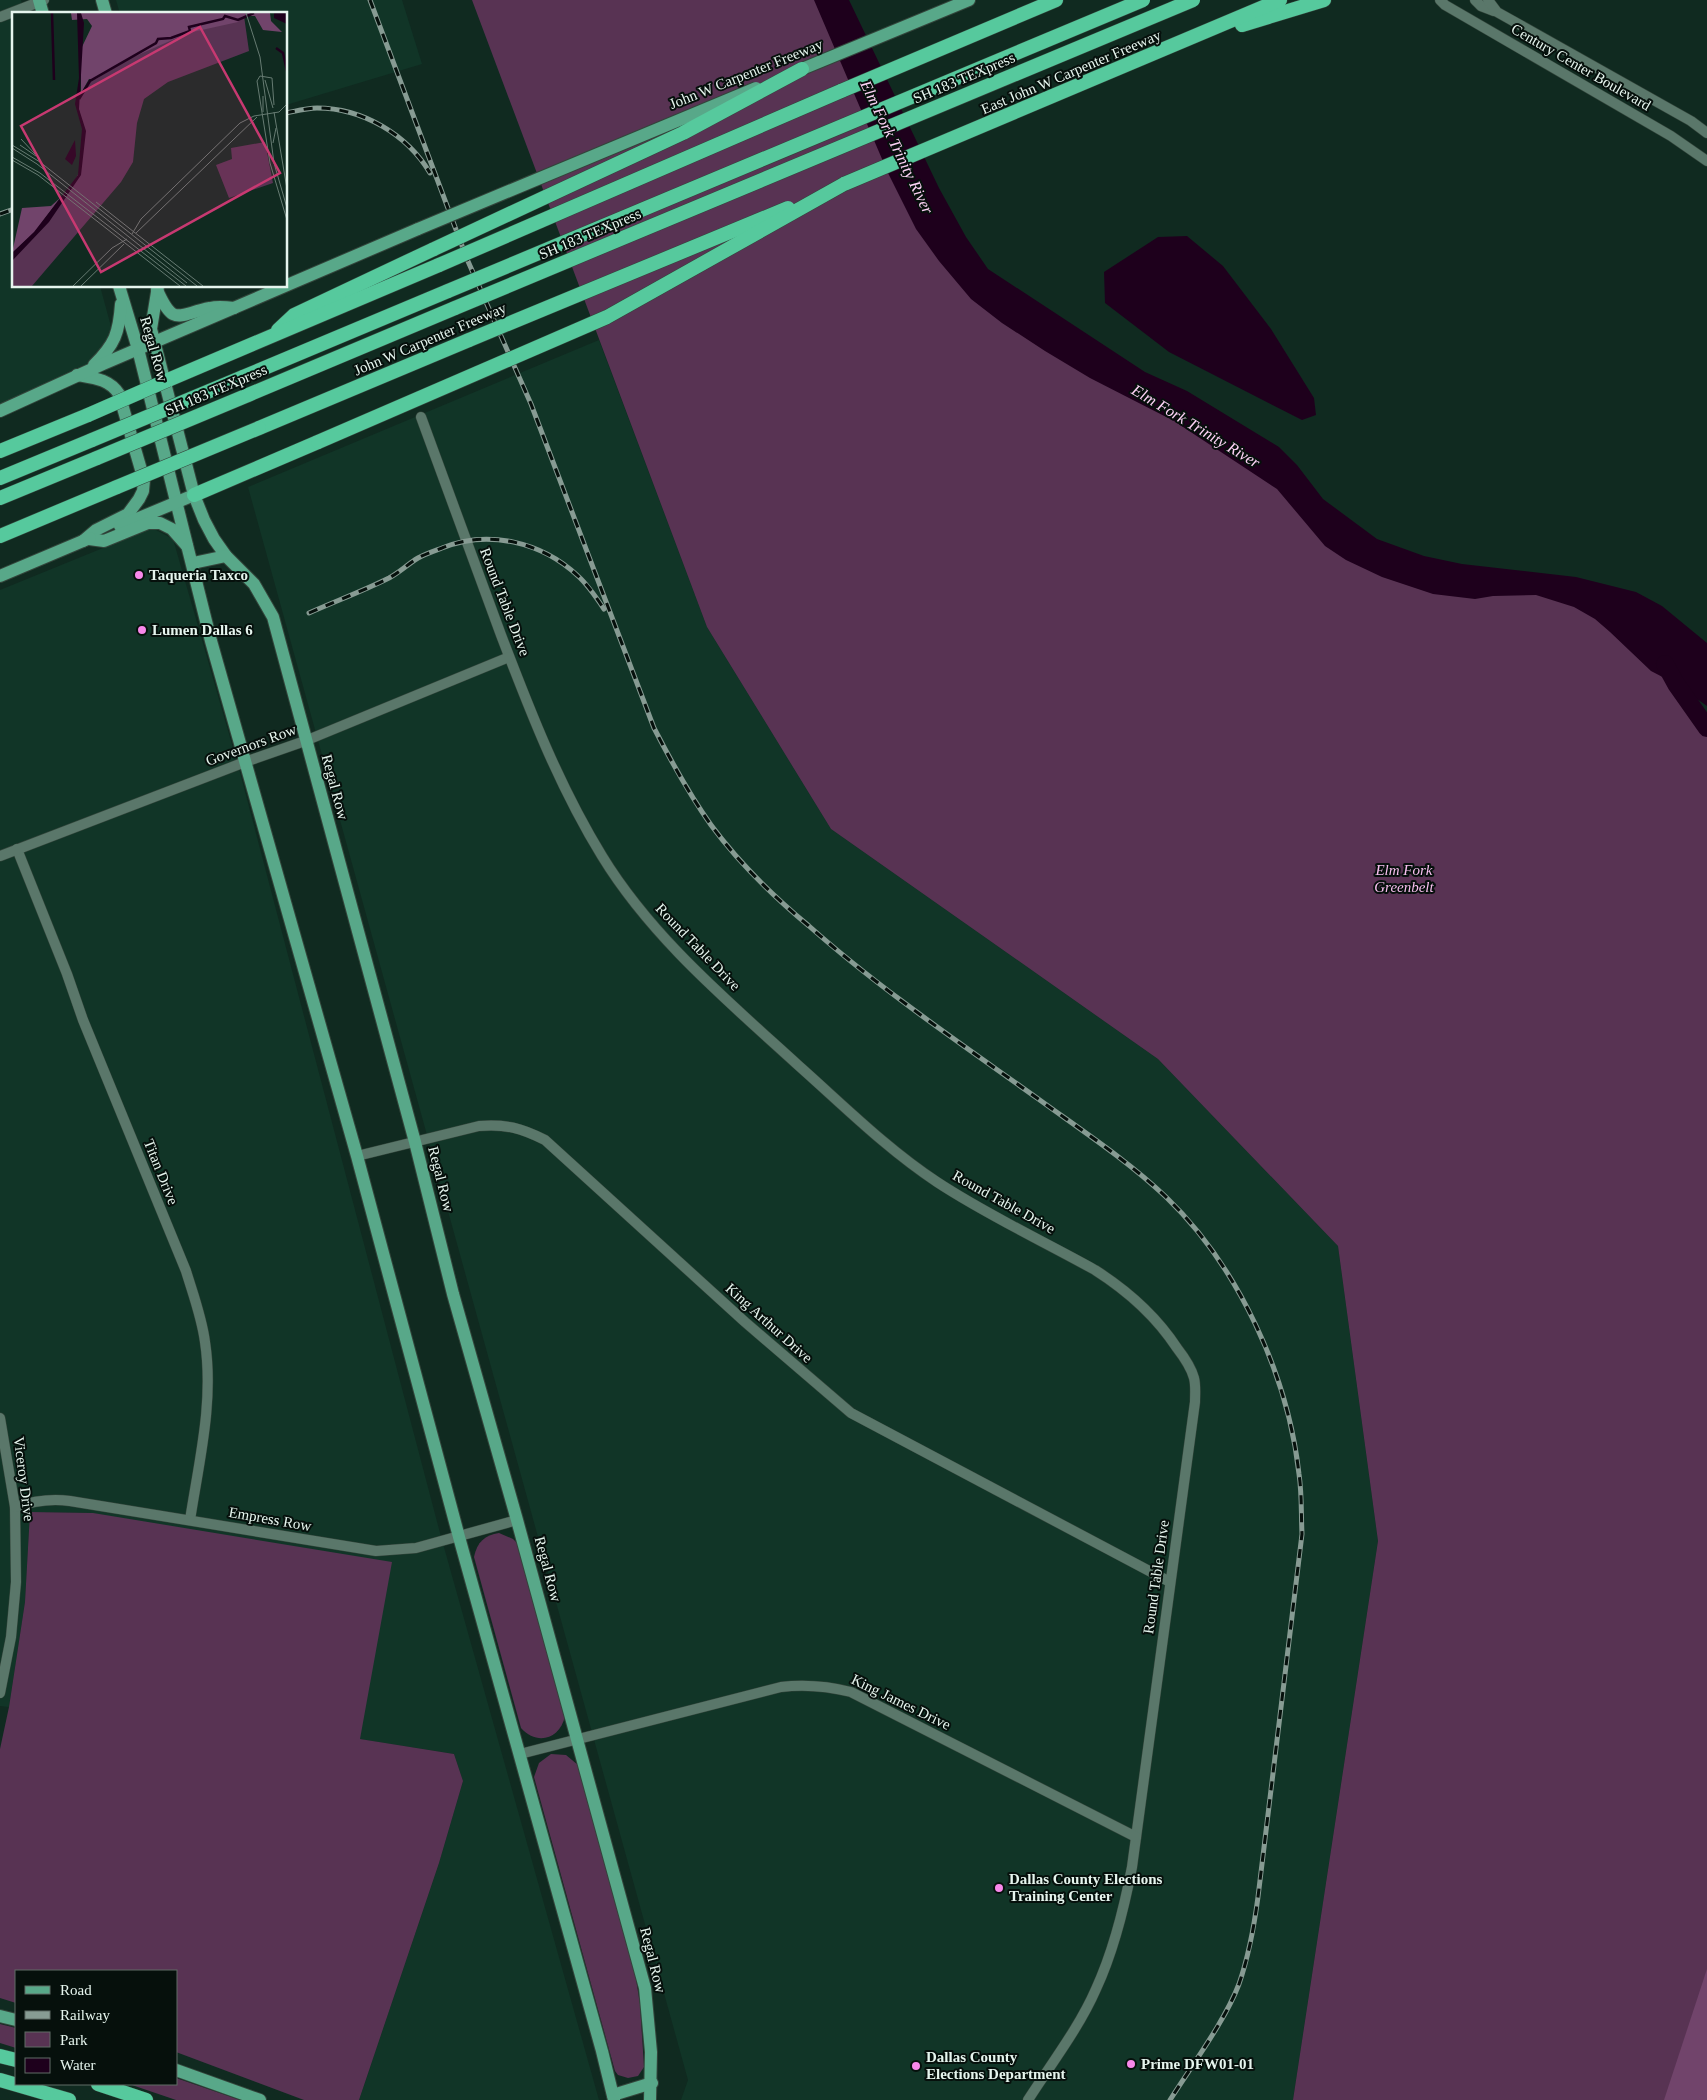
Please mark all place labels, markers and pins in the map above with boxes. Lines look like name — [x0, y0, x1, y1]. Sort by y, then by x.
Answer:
place label: Taqueria Taxco — [149, 567, 248, 583]
marker: Taqueria Taxco — [133, 569, 145, 581]
place label: Lumen Dallas 6 — [152, 622, 253, 638]
marker: Lumen Dallas 6 — [136, 624, 148, 636]
place label: Dallas County Elections Training Center — [1009, 1871, 1163, 1904]
marker: Dallas County Elections Training Center — [993, 1882, 1005, 1894]
place label: Dallas County Elections Department — [926, 2049, 1066, 2082]
place label: Prime DFW01-01 — [1141, 2056, 1254, 2072]
marker: Prime DFW01-01 — [1125, 2058, 1137, 2070]
marker: Dallas County Elections Department — [910, 2060, 922, 2072]

